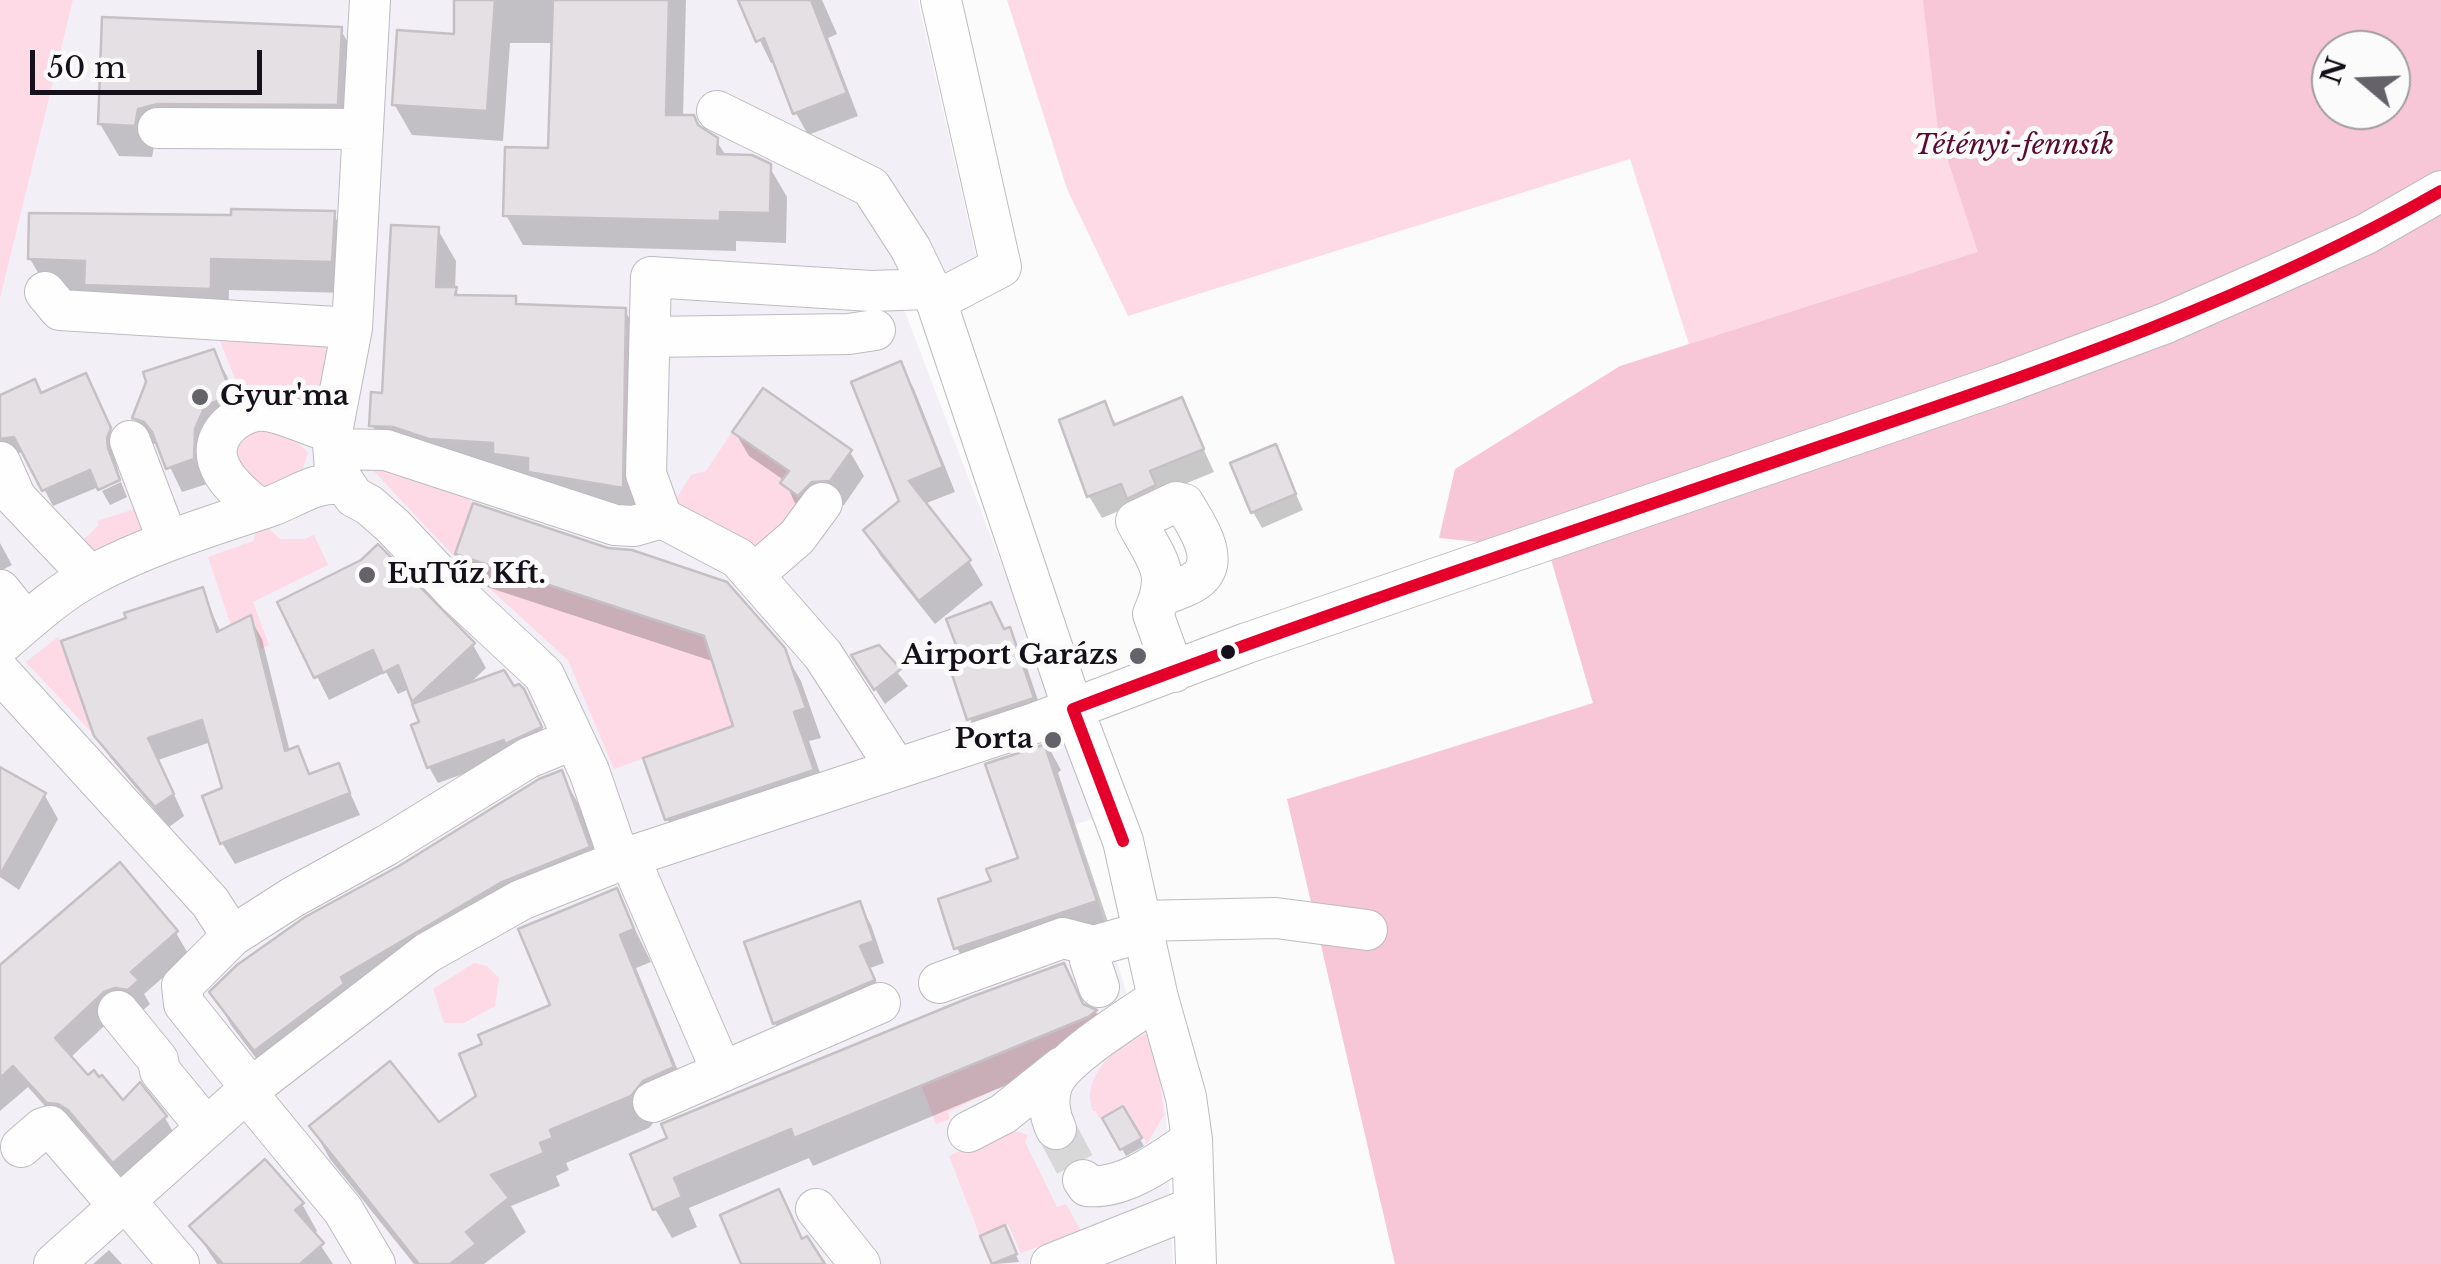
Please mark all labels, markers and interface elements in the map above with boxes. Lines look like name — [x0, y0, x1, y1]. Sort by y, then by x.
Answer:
scale bar — [35, 30, 268, 92]
north arrow — [2311, 30, 2411, 130]
text: 50 m — [47, 49, 126, 86]
text: N — [2313, 53, 2355, 89]
park label: Tétényi-fennsík — [1914, 129, 2114, 163]
place label: Gyur'ma — [220, 380, 349, 414]
marker: Gyur'ma — [189, 386, 211, 408]
place label: EuTűz Kft. — [387, 558, 546, 592]
marker: EuTűz Kft. — [356, 564, 378, 586]
place label: Airport Garázs — [902, 639, 1118, 673]
unlabelled marker — [1218, 642, 1238, 662]
marker: Airport Garázs — [1127, 645, 1149, 667]
place label: Porta — [954, 723, 1033, 757]
marker: Porta — [1042, 729, 1064, 751]

